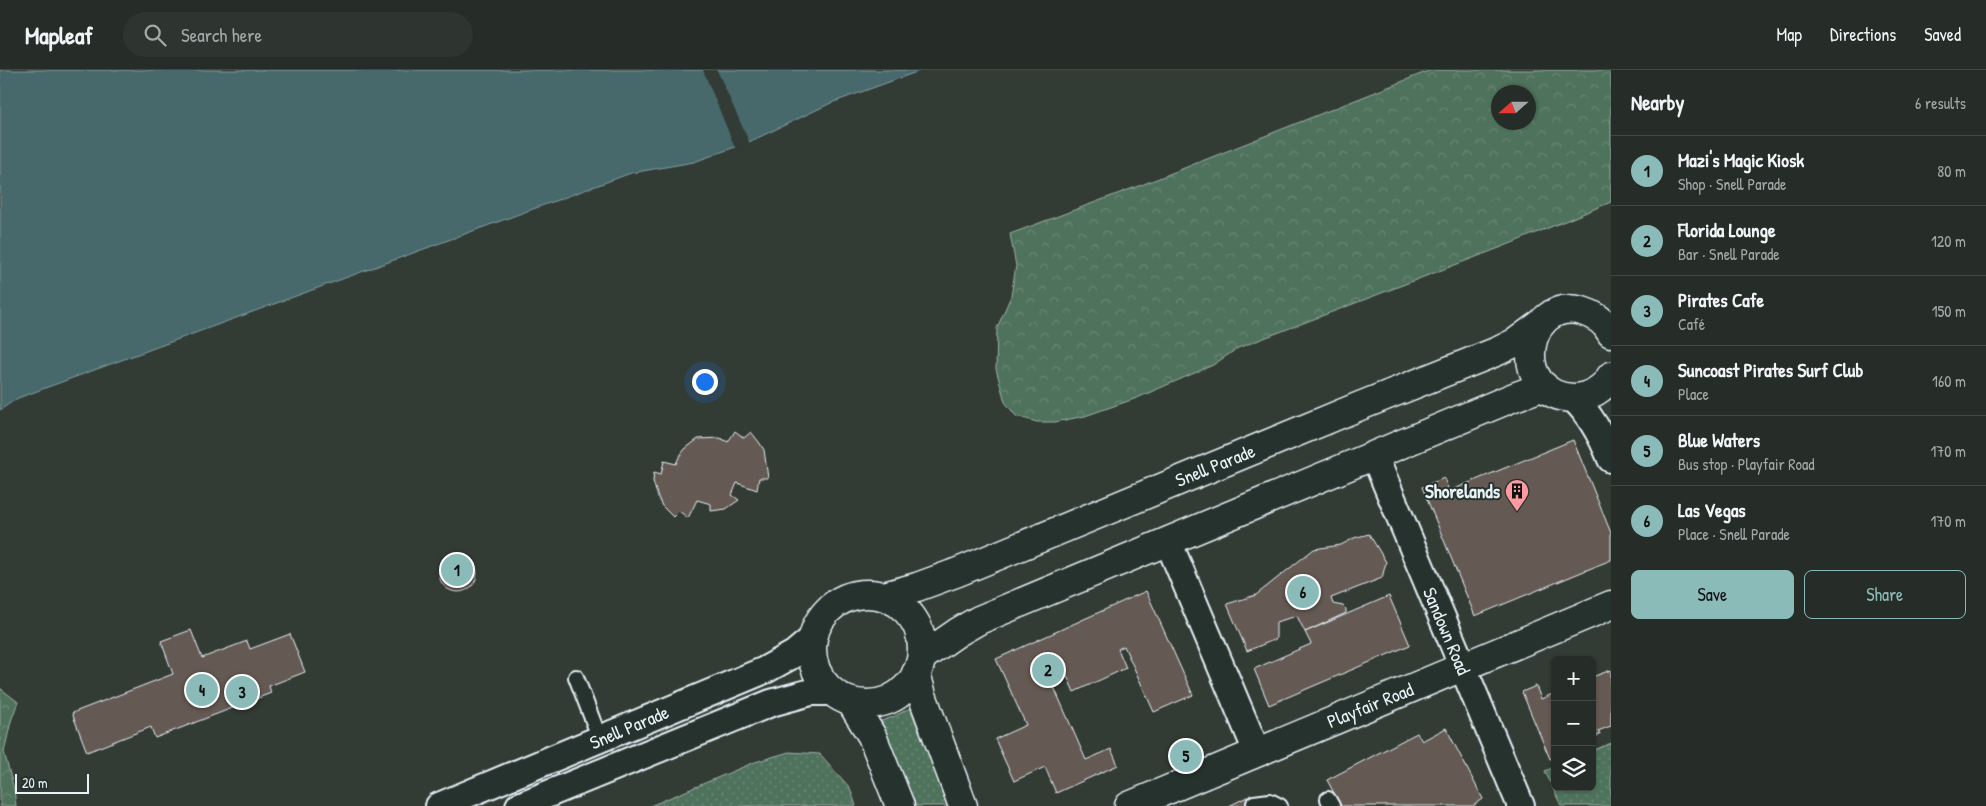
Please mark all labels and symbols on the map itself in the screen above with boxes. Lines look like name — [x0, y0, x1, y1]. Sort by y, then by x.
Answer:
north arrow — [1491, 85, 1536, 130]
your location — [692, 369, 718, 395]
street label: Snell Parade — [1171, 437, 1259, 493]
place label: Shorelands — [1425, 478, 1501, 504]
building icon: Shorelands — [1504, 478, 1530, 512]
pin: 1 — [441, 551, 473, 589]
pin: 6 — [1287, 573, 1319, 611]
street label: Sandown Road — [1417, 583, 1477, 679]
pin: 2 — [1032, 651, 1064, 689]
pin: 4 — [186, 671, 218, 709]
pin: 3 — [226, 673, 258, 711]
street label: Playfair Road — [1323, 676, 1418, 734]
street label: Snell Parade — [585, 699, 673, 755]
pin: 5 — [1170, 737, 1202, 775]
scale bar — [15, 771, 89, 794]

